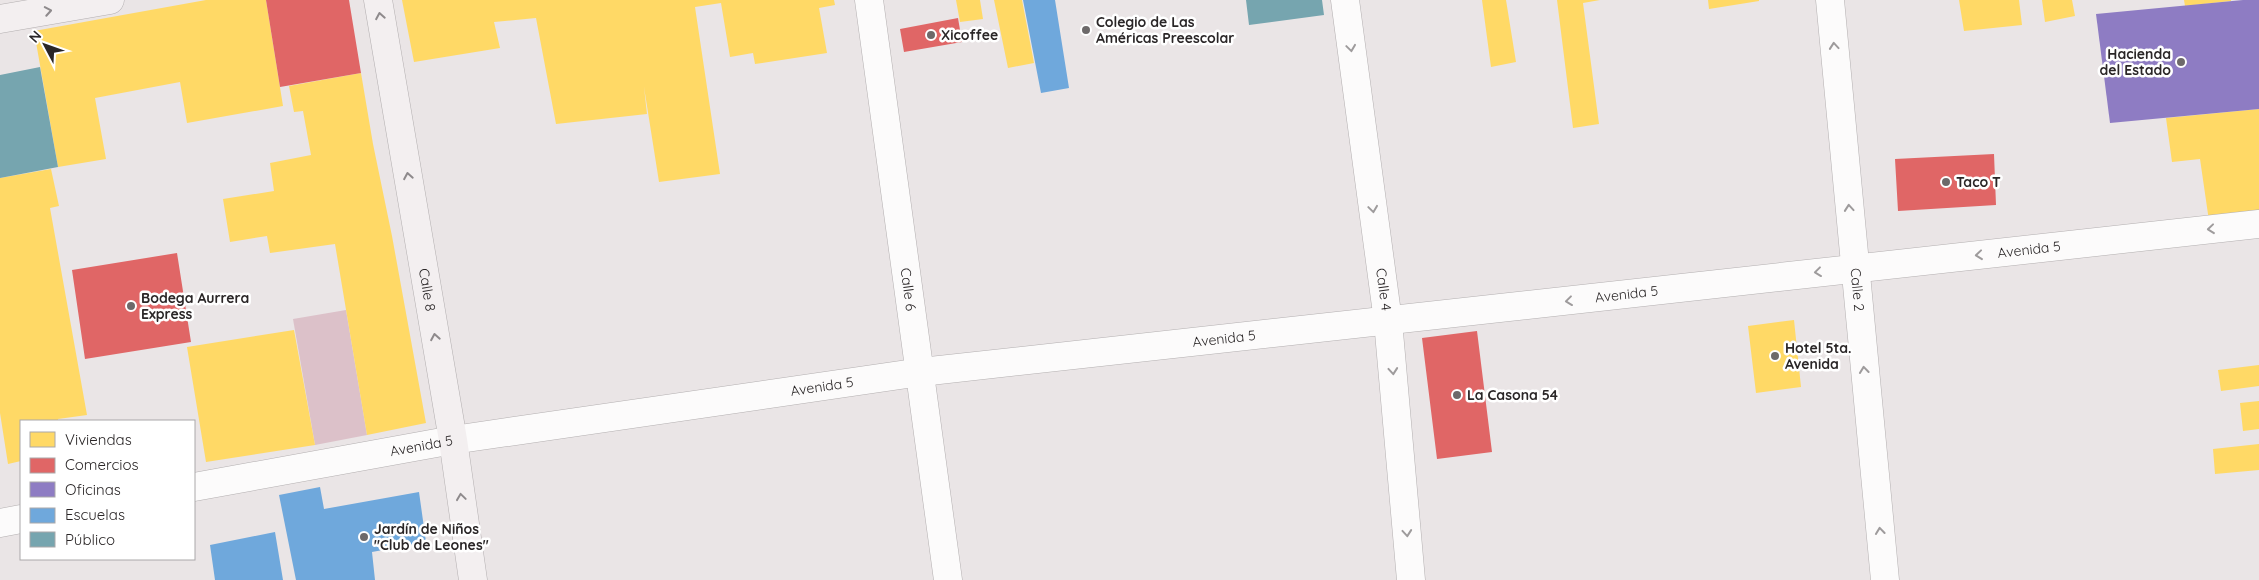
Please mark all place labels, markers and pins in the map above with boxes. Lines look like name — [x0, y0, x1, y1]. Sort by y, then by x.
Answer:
place label: Colegio de Las Américas Preescolar — [1096, 13, 1234, 47]
marker: Colegio de Las Américas Preescolar — [1080, 24, 1092, 36]
place label: Xicoffee — [941, 26, 998, 44]
marker: Xicoffee — [925, 29, 937, 41]
place label: Hacienda del Estado — [2099, 45, 2171, 79]
marker: Hacienda del Estado — [2175, 56, 2187, 68]
place label: Taco T — [1956, 173, 2001, 191]
marker: Taco T — [1940, 176, 1952, 188]
place label: Bodega Aurrera Express — [141, 289, 249, 323]
marker: Bodega Aurrera Express — [125, 300, 137, 312]
place label: Hotel 5ta. Avenida — [1785, 339, 1852, 373]
marker: Hotel 5ta. Avenida — [1769, 350, 1781, 362]
place label: La Casona 54 — [1467, 386, 1558, 404]
marker: La Casona 54 — [1451, 389, 1463, 401]
place label: Jardín de Niños "Club de Leones" — [374, 520, 489, 554]
marker: Jardín de Niños "Club de Leones" — [358, 531, 370, 543]

